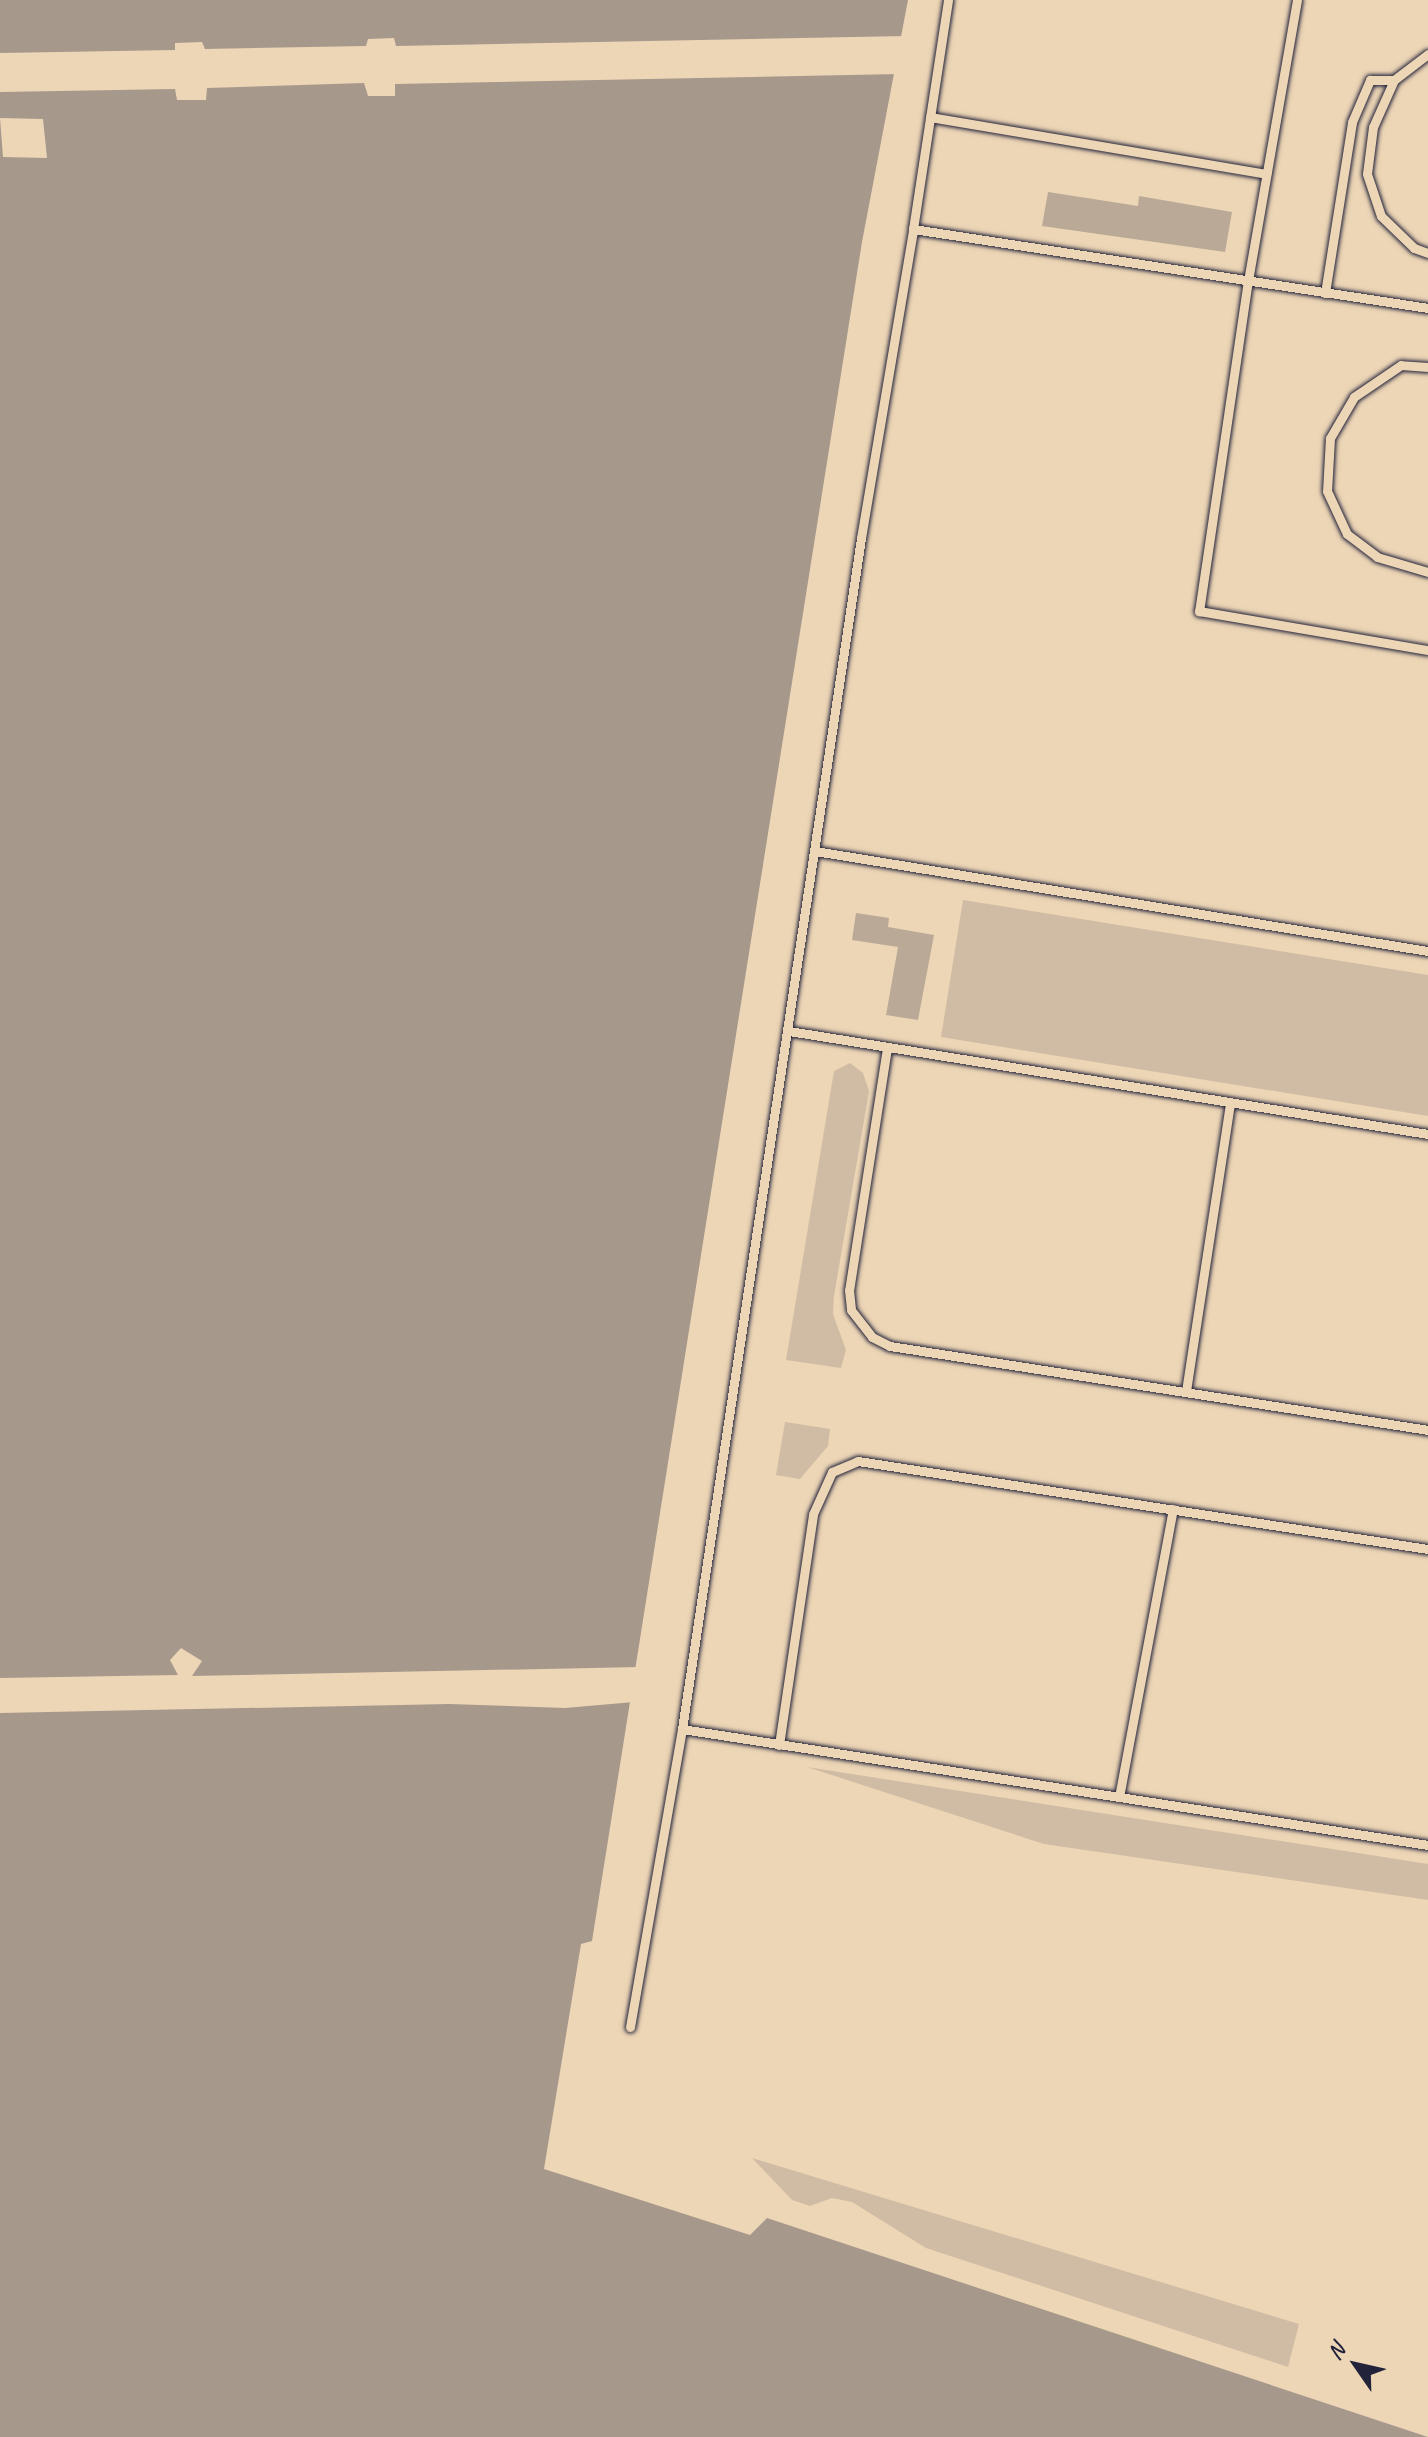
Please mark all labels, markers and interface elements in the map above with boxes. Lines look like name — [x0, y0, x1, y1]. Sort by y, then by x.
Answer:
north arrow — [1316, 2325, 1396, 2405]
text: N — [1321, 2338, 1352, 2365]

